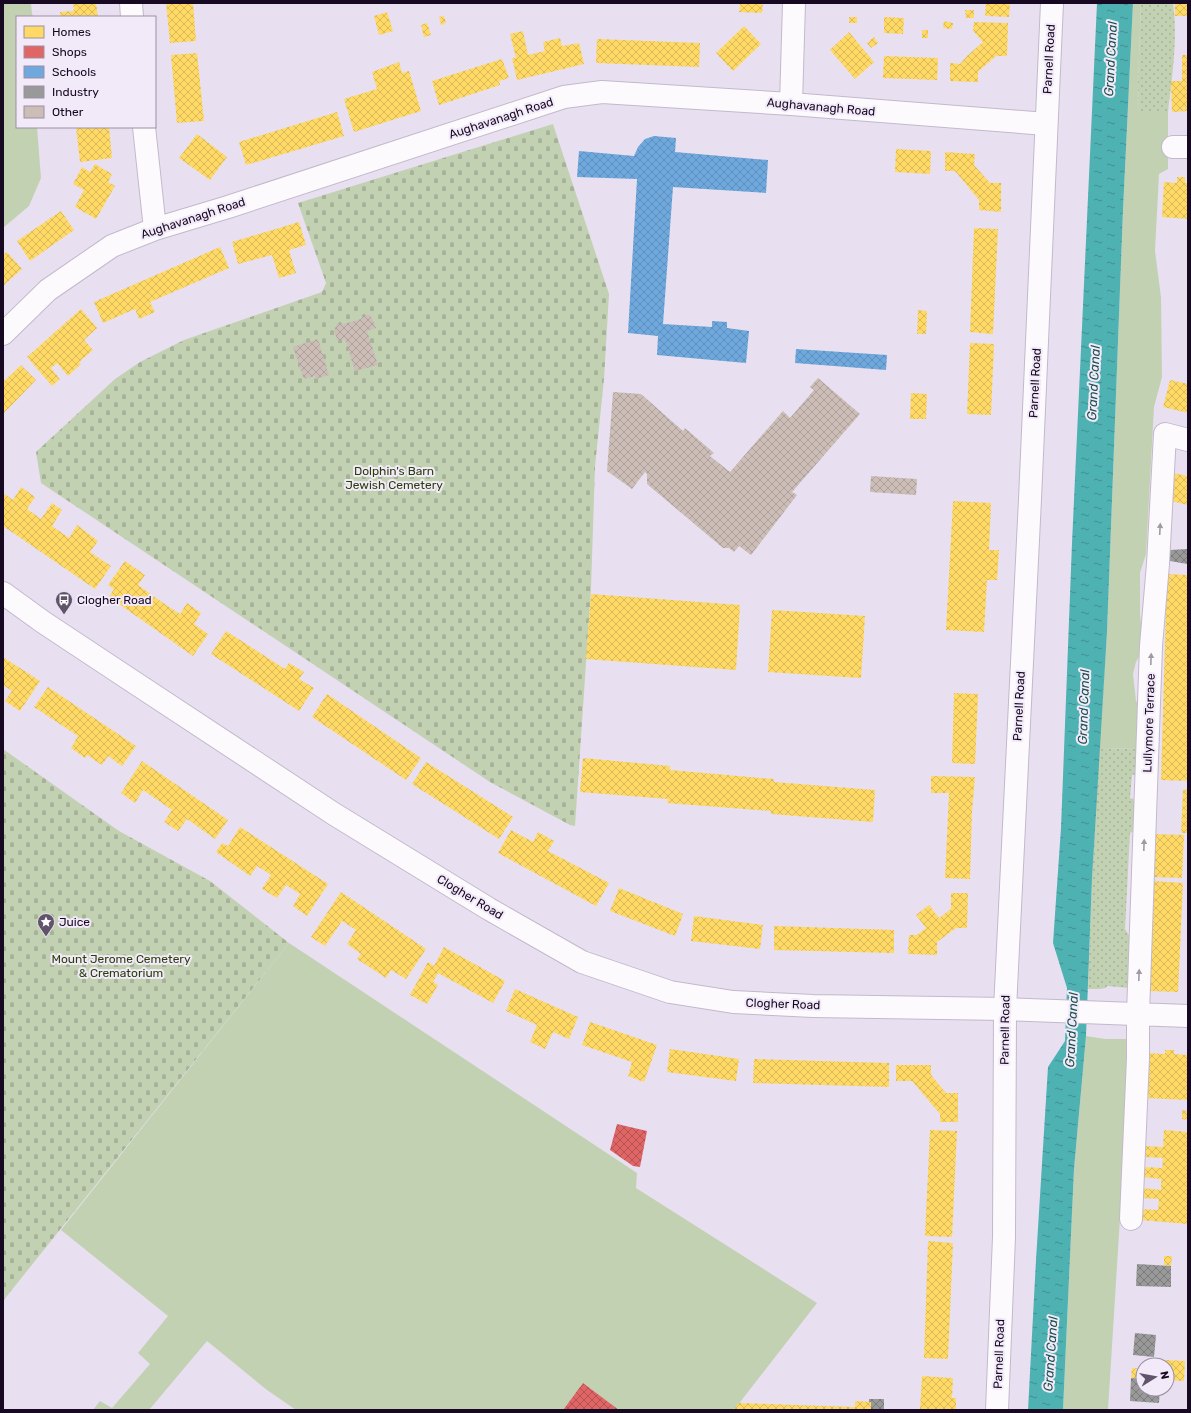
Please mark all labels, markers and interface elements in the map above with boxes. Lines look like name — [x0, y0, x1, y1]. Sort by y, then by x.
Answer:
legend — [16, 16, 156, 128]
water label: Grand Canal — [1101, 20, 1120, 97]
street label: Parnell Road — [1040, 24, 1058, 94]
text: Homes — [52, 25, 91, 39]
text: Shops — [52, 45, 87, 59]
text: Schools — [52, 65, 96, 79]
text: Industry — [52, 85, 99, 99]
street label: Aughavanagh Road — [447, 95, 555, 141]
street label: Aughavanagh Road — [766, 95, 876, 119]
text: Other — [52, 105, 84, 119]
street label: Aughavanagh Road — [139, 195, 247, 241]
water label: Grand Canal — [1084, 344, 1103, 421]
street label: Parnell Road — [1026, 348, 1044, 418]
park label: Dolphin's Barn Jewish Cemetery — [345, 464, 443, 492]
one-way arrow — [1157, 522, 1163, 535]
bus stop icon: Clogher Road — [54, 590, 74, 615]
place label: Clogher Road — [77, 593, 152, 607]
one-way arrow — [1148, 652, 1154, 665]
water label: Grand Canal — [1075, 668, 1092, 745]
street label: Parnell Road — [1010, 671, 1028, 741]
street label: Lullymore Terrace — [1140, 673, 1158, 773]
one-way arrow — [1141, 838, 1147, 851]
street label: Clogher Road — [434, 872, 506, 922]
place icon: Juice — [36, 912, 56, 937]
place label: Juice — [59, 915, 90, 929]
park label: Mount Jerome Cemetery & Crematorium — [51, 952, 191, 980]
one-way arrow — [1136, 968, 1142, 981]
water label: Grand Canal — [1062, 991, 1081, 1068]
street label: Parnell Road — [997, 995, 1013, 1065]
street label: Clogher Road — [745, 996, 821, 1012]
water label: Grand Canal — [1040, 1315, 1061, 1392]
street label: Parnell Road — [991, 1319, 1007, 1389]
north arrow — [1135, 1357, 1175, 1397]
text: N — [1157, 1370, 1171, 1380]

